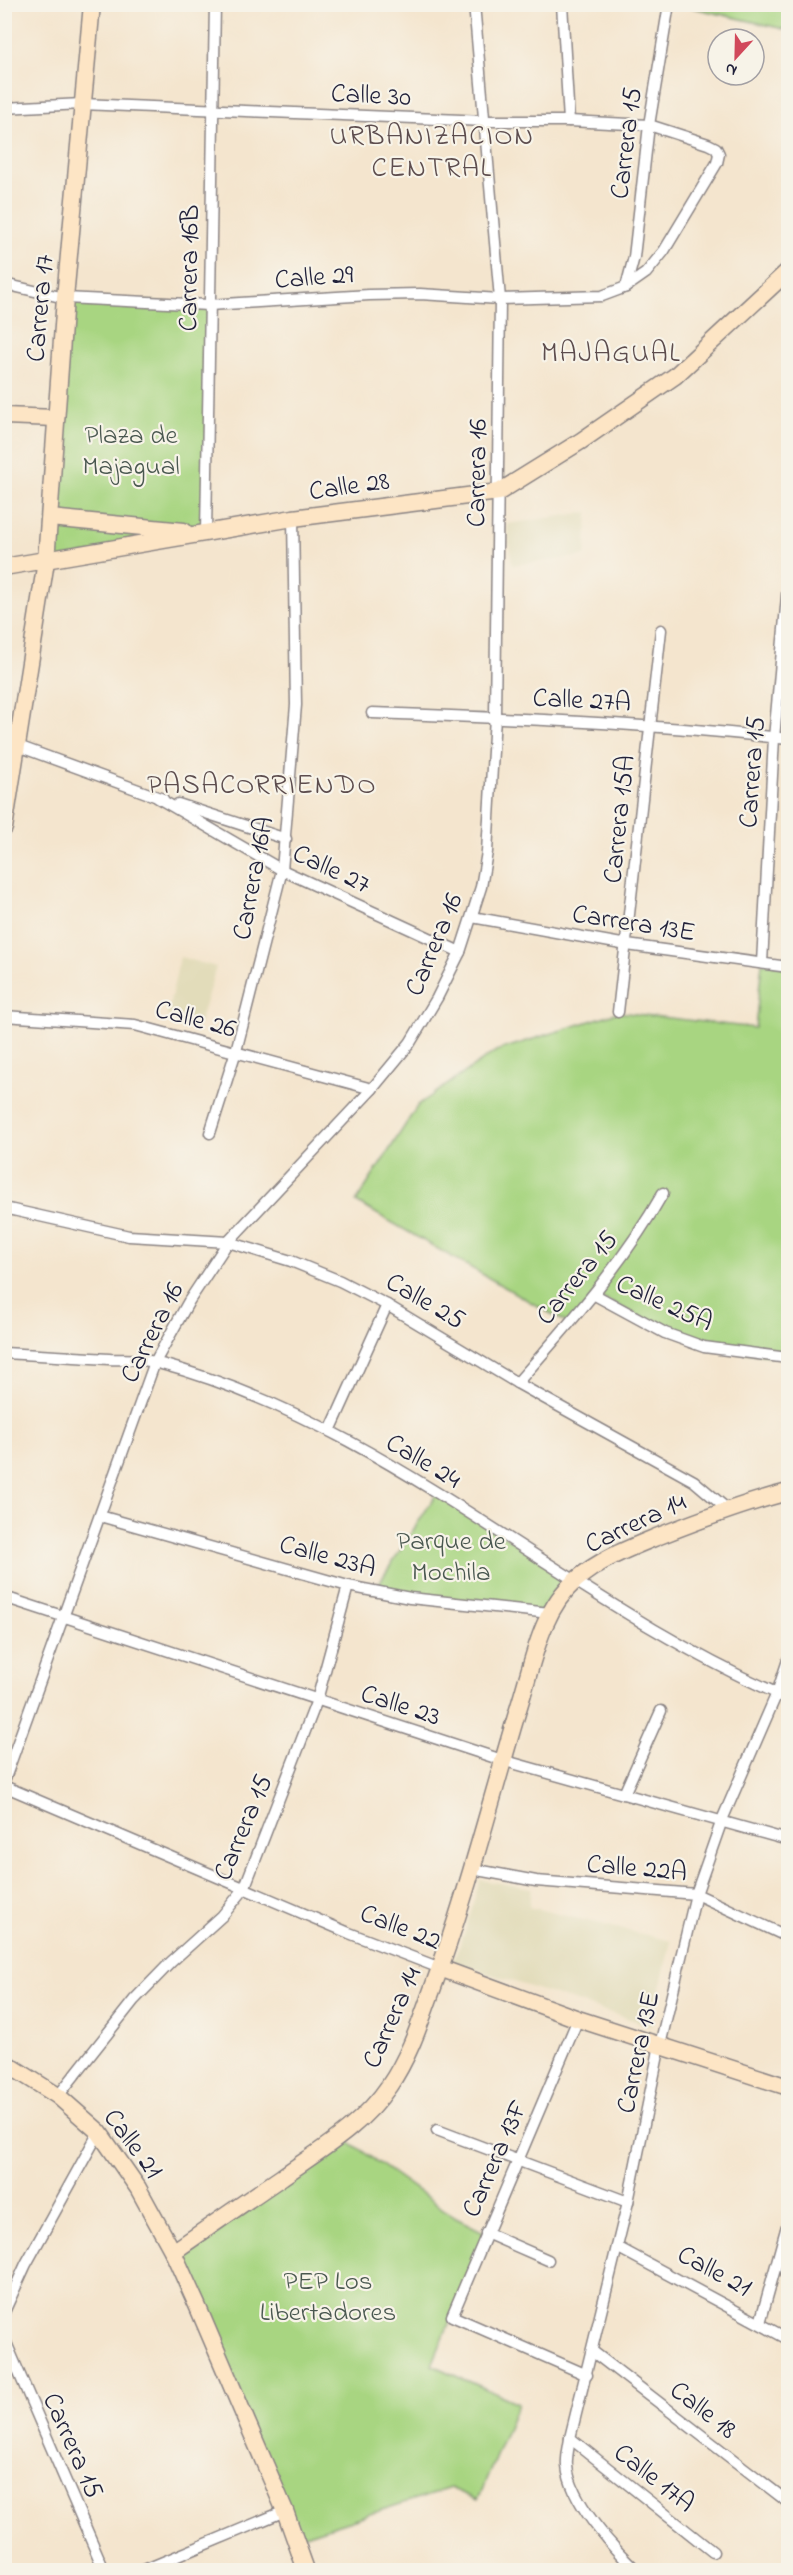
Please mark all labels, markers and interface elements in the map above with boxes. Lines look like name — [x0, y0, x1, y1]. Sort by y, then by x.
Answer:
north arrow — [706, 27, 766, 87]
text: N — [721, 56, 741, 82]
street label: Calle 30 — [330, 75, 412, 118]
street label: Carrera 15 — [601, 85, 654, 201]
district label: URBANIZACION CENTRAL — [329, 117, 535, 190]
street label: Carrera 16B — [170, 204, 211, 332]
street label: Carrera 17 — [17, 253, 66, 364]
street label: Calle 29 — [273, 256, 355, 301]
district label: MAJAGUAL — [541, 334, 681, 375]
park label: Plaza de Majagual — [82, 417, 180, 487]
street label: Carrera 16 — [458, 418, 499, 528]
street label: Calle 28 — [307, 463, 392, 512]
street label: Calle 27A — [532, 679, 632, 724]
street label: Carrera 15 — [730, 715, 777, 829]
street label: Carrera 15A — [594, 753, 647, 885]
district label: PASACORRIENDO — [147, 766, 377, 807]
street label: Carrera 16A — [223, 813, 286, 944]
street label: Calle 27 — [286, 835, 376, 905]
street label: Carrera 16 — [396, 887, 474, 1002]
street label: Carrera 13E — [569, 896, 698, 953]
street label: Calle 26 — [150, 991, 240, 1050]
street label: Carrera 15 — [528, 1223, 628, 1334]
street label: Calle 25 — [378, 1264, 472, 1341]
street label: Calle 25A — [609, 1266, 719, 1343]
street label: Carrera 16 — [111, 1276, 195, 1390]
street label: Calle 24 — [378, 1424, 468, 1500]
street label: Carrera 14 — [579, 1484, 693, 1565]
park label: Parque de Mochila — [396, 1523, 507, 1593]
street label: Calle 23A — [275, 1526, 380, 1589]
street label: Calle 23 — [355, 1675, 445, 1738]
street label: Carrera 15 — [204, 1769, 284, 1887]
street label: Calle 22A — [585, 1846, 689, 1893]
street label: Calle 22 — [354, 1895, 446, 1962]
street label: Carrera 14 — [354, 1961, 433, 2075]
street label: Carrera 13E — [607, 1988, 671, 2117]
street label: Carrera 13F — [453, 2094, 540, 2224]
street label: Calle 21 — [93, 2101, 171, 2188]
street label: Calle 21 — [670, 2236, 758, 2308]
park label: PEP Los Libertadores — [260, 2263, 396, 2333]
street label: Calle 18 — [660, 2372, 744, 2450]
street label: Carrera 15 — [31, 2387, 112, 2505]
street label: Calle 17A — [605, 2435, 702, 2523]

